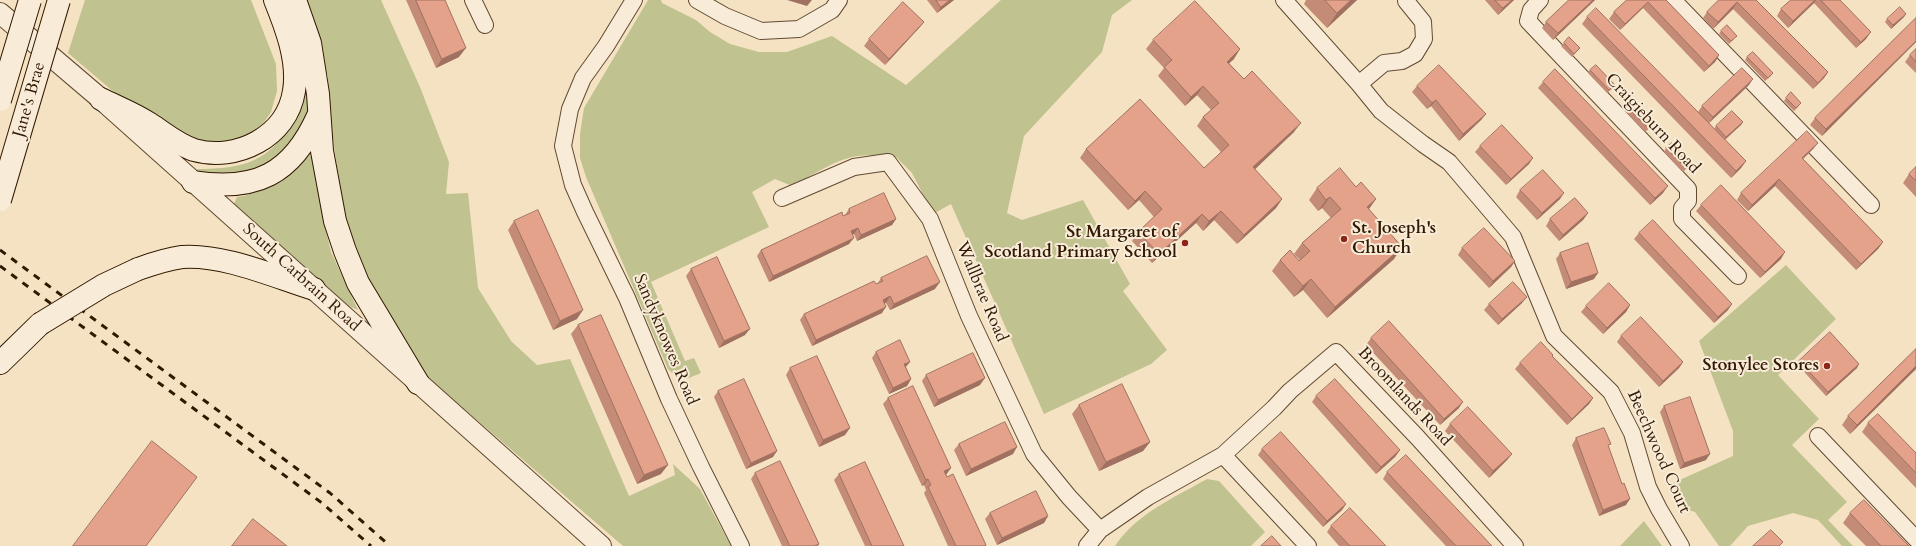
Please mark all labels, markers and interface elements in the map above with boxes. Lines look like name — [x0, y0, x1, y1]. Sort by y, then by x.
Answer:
street label: Jane's Brae — [10, 60, 50, 140]
street label: Craigieburn Road — [1600, 70, 1704, 178]
place label: St. Joseph's Church — [1352, 219, 1436, 259]
street label: South Carbrain Road — [238, 220, 364, 336]
place label: St Margaret of Scotland Primary School — [984, 223, 1177, 263]
marker: St. Joseph's Church — [1339, 234, 1349, 244]
marker: St Margaret of Scotland Primary School — [1180, 238, 1190, 248]
street label: Wallbrae Road — [951, 239, 1011, 345]
street label: Sandyknowes Road — [628, 271, 702, 409]
street label: Broomlands Road — [1353, 343, 1455, 451]
place label: Stonylee Stores — [1703, 356, 1819, 376]
marker: Stonylee Stores — [1822, 361, 1832, 371]
street label: Beechwood Court — [1622, 387, 1694, 517]

